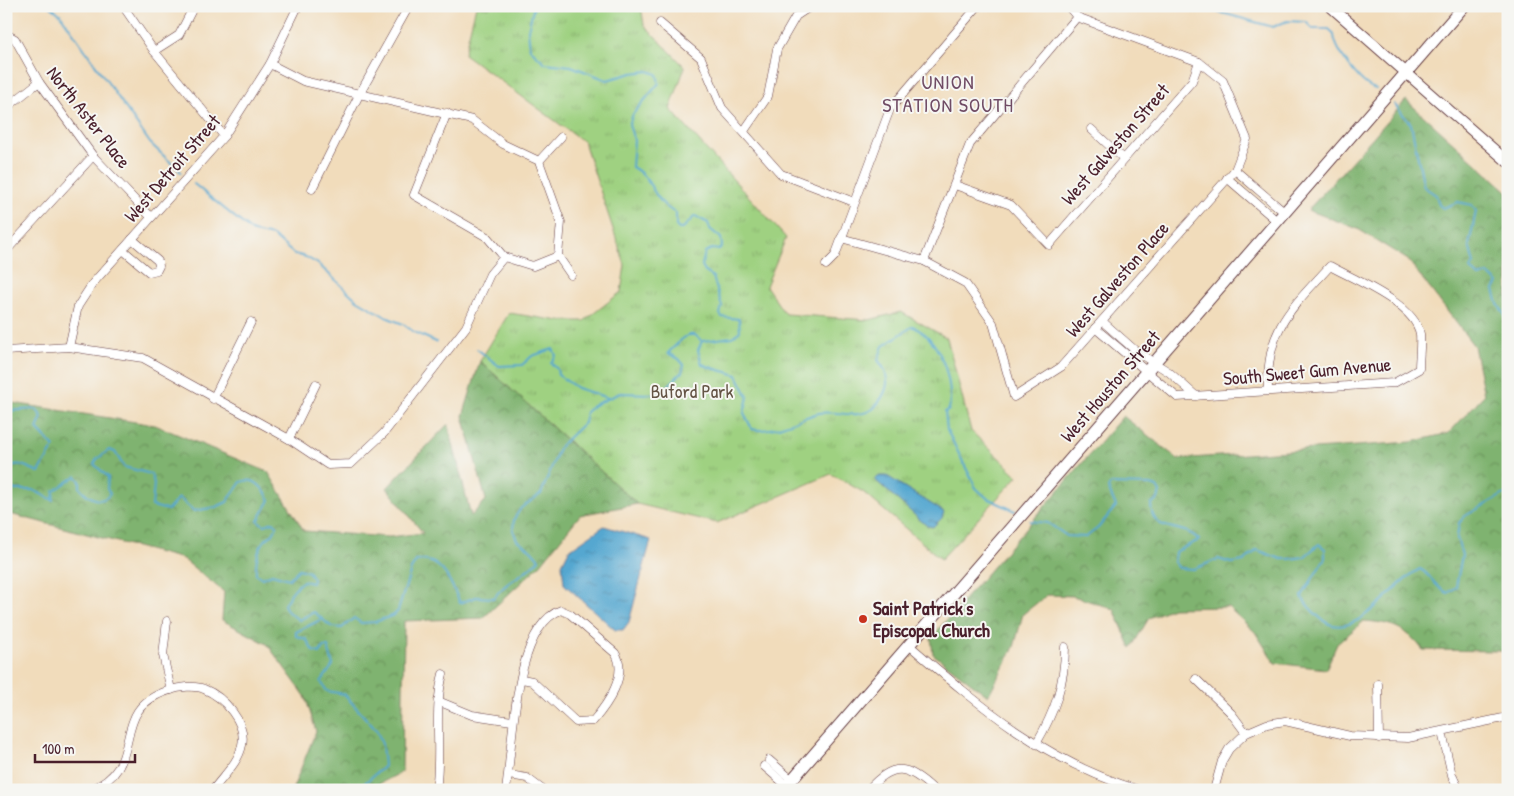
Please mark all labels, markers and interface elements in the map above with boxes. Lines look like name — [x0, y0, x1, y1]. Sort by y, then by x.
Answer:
street label: North Aster Place — [41, 61, 137, 174]
district label: UNION STATION SOUTH — [882, 68, 1014, 118]
street label: West Galveston Street — [1055, 77, 1175, 210]
street label: West Detroit Street — [118, 108, 226, 227]
street label: West Galveston Place — [1060, 215, 1175, 342]
street label: West Houston Street — [1054, 324, 1166, 447]
street label: South Sweet Gum Avenue — [1222, 351, 1393, 391]
park label: Buford Park — [651, 378, 733, 404]
place label: Saint Patrick's Episcopal Church — [873, 595, 990, 644]
marker: Saint Patrick's Episcopal Church — [857, 613, 869, 625]
scale bar — [35, 731, 135, 763]
text: 100 m — [42, 738, 75, 759]

